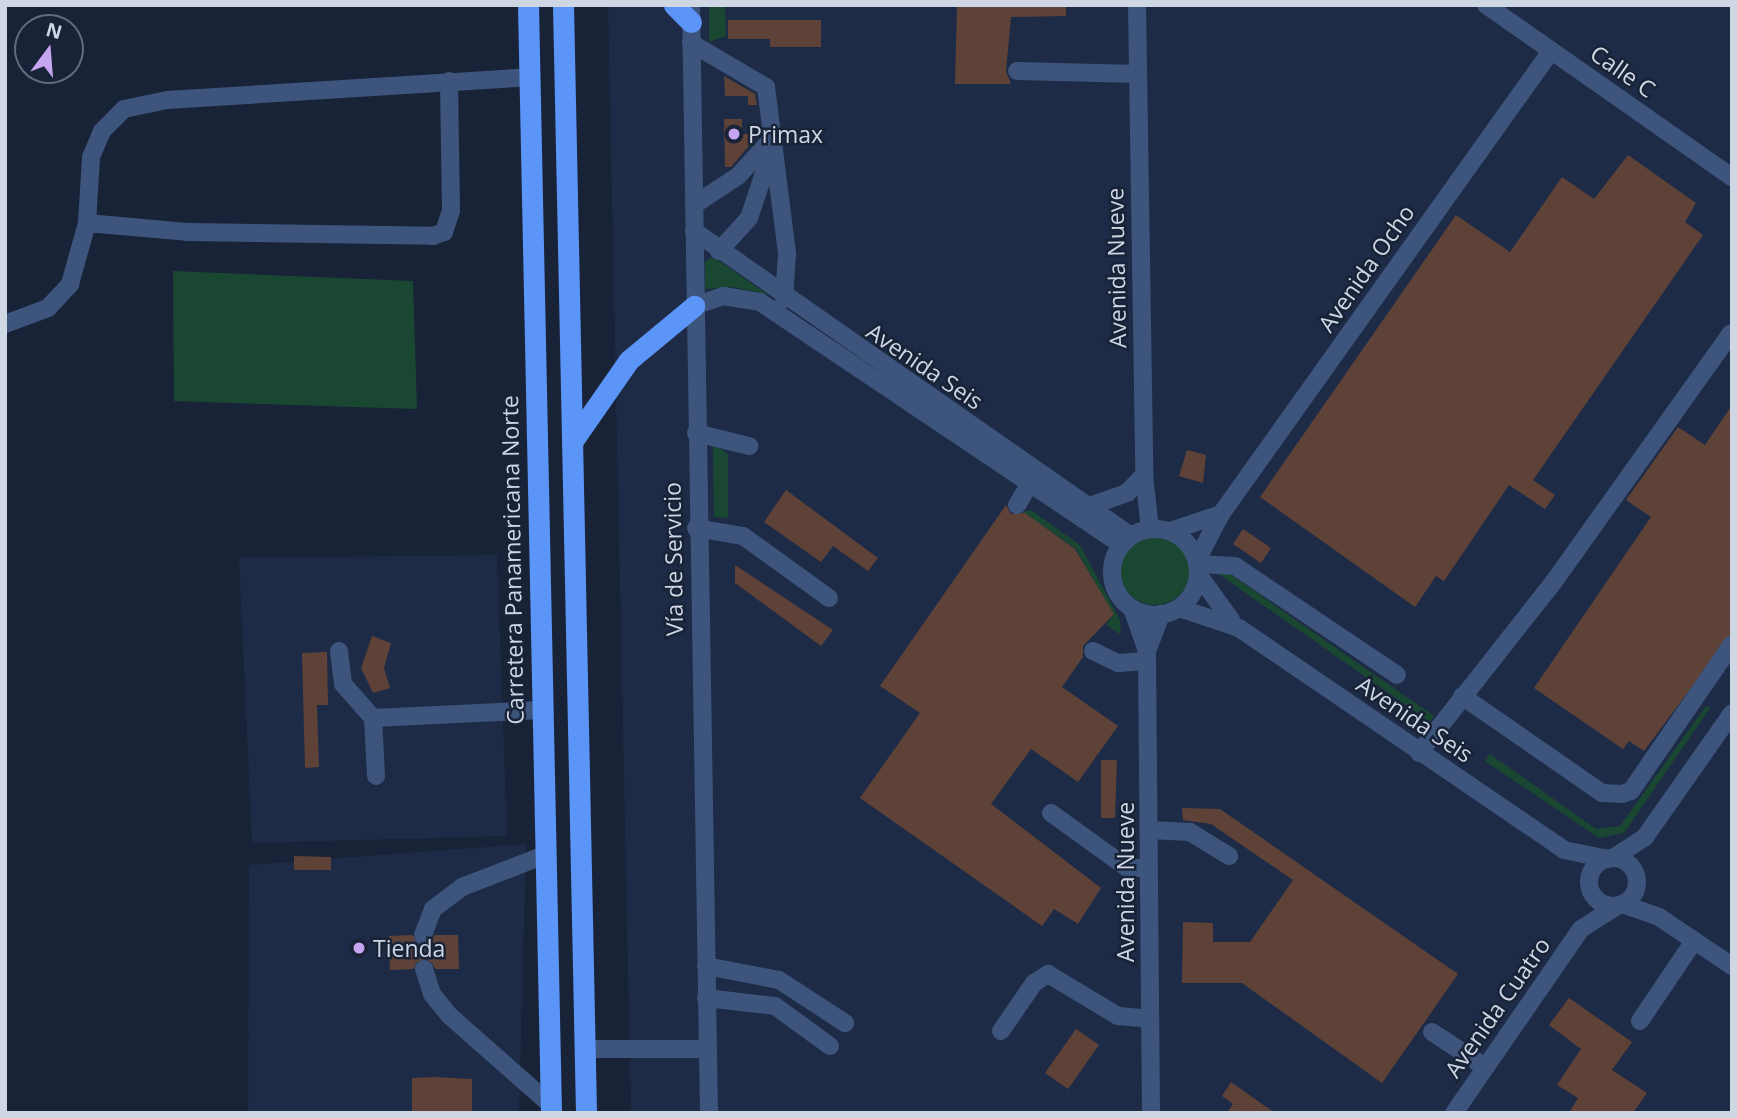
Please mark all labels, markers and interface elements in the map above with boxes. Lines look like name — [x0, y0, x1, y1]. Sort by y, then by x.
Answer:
north arrow — [14, 14, 84, 84]
text: N — [43, 16, 65, 45]
street label: Calle C — [1585, 39, 1661, 103]
place label: Primax — [748, 120, 823, 148]
marker: Primax — [726, 126, 742, 142]
street label: Avenida Nueve — [1101, 188, 1131, 348]
street label: Avenida Ocho — [1312, 199, 1420, 337]
street label: Avenida Seis — [862, 317, 988, 415]
street label: Carretera Panamericana Norte — [495, 395, 529, 725]
street label: Vía de Servicio — [658, 482, 688, 636]
street label: Avenida Seis — [1352, 670, 1478, 768]
street label: Avenida Nueve — [1111, 802, 1139, 962]
street label: Avenida Cuatro — [1439, 932, 1555, 1082]
place label: Tienda — [373, 934, 445, 962]
marker: Tienda — [351, 940, 367, 956]

